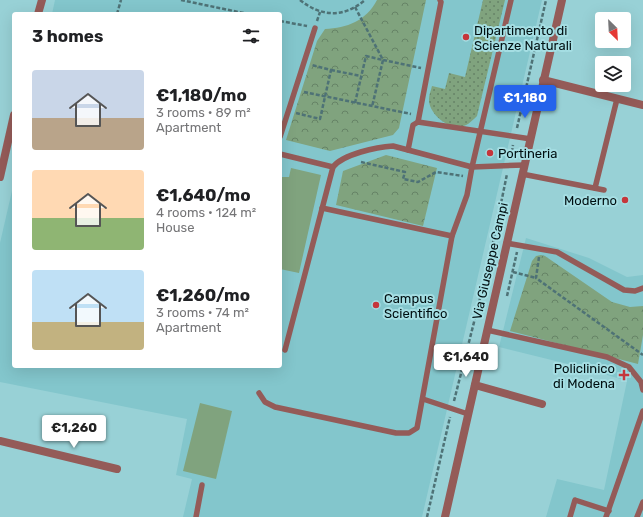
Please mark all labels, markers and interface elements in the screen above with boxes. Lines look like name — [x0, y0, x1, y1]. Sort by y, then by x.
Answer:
north arrow — [595, 12, 631, 48]
map controls — [595, 12, 631, 92]
place label: Dipartimento di Scienze Naturali — [474, 23, 572, 53]
icon: filters — [240, 25, 262, 47]
text: 3 homes — [32, 26, 103, 46]
marker: Dipartimento di Scienze Naturali — [461, 32, 471, 42]
button: layers — [595, 56, 631, 92]
text: €1,180/mo — [156, 85, 247, 105]
pin: €1,180 — [492, 85, 558, 119]
icon: home — [64, 86, 112, 134]
text: €1,180 — [503, 90, 547, 105]
text: 3 rooms · 89 m² — [156, 105, 251, 120]
text: Apartment — [156, 120, 221, 135]
place label: Portineria — [498, 146, 557, 161]
marker: Portineria — [485, 148, 495, 158]
text: €1,640/mo — [156, 185, 251, 205]
icon: home — [64, 186, 112, 234]
place label: Moderno — [564, 193, 617, 208]
marker: Moderno — [620, 195, 630, 205]
street label: Via Giuseppe Campi — [469, 201, 511, 321]
text: 4 rooms · 124 m² — [156, 205, 256, 220]
text: House — [156, 220, 194, 235]
text: €1,260/mo — [156, 285, 250, 305]
icon: home — [64, 286, 112, 334]
place label: Campus Scientifico — [384, 291, 447, 321]
marker: Campus Scientifico — [371, 300, 381, 310]
text: 3 rooms · 74 m² — [156, 305, 249, 320]
text: Apartment — [156, 320, 221, 335]
pin: €1,640 — [433, 344, 499, 378]
text: €1,640 — [443, 349, 489, 364]
place label: Policlinico di Modena — [553, 361, 615, 391]
marker: Policlinico di Modena — [618, 369, 630, 381]
pin: €1,260 — [41, 415, 107, 449]
text: €1,260 — [51, 420, 97, 435]

